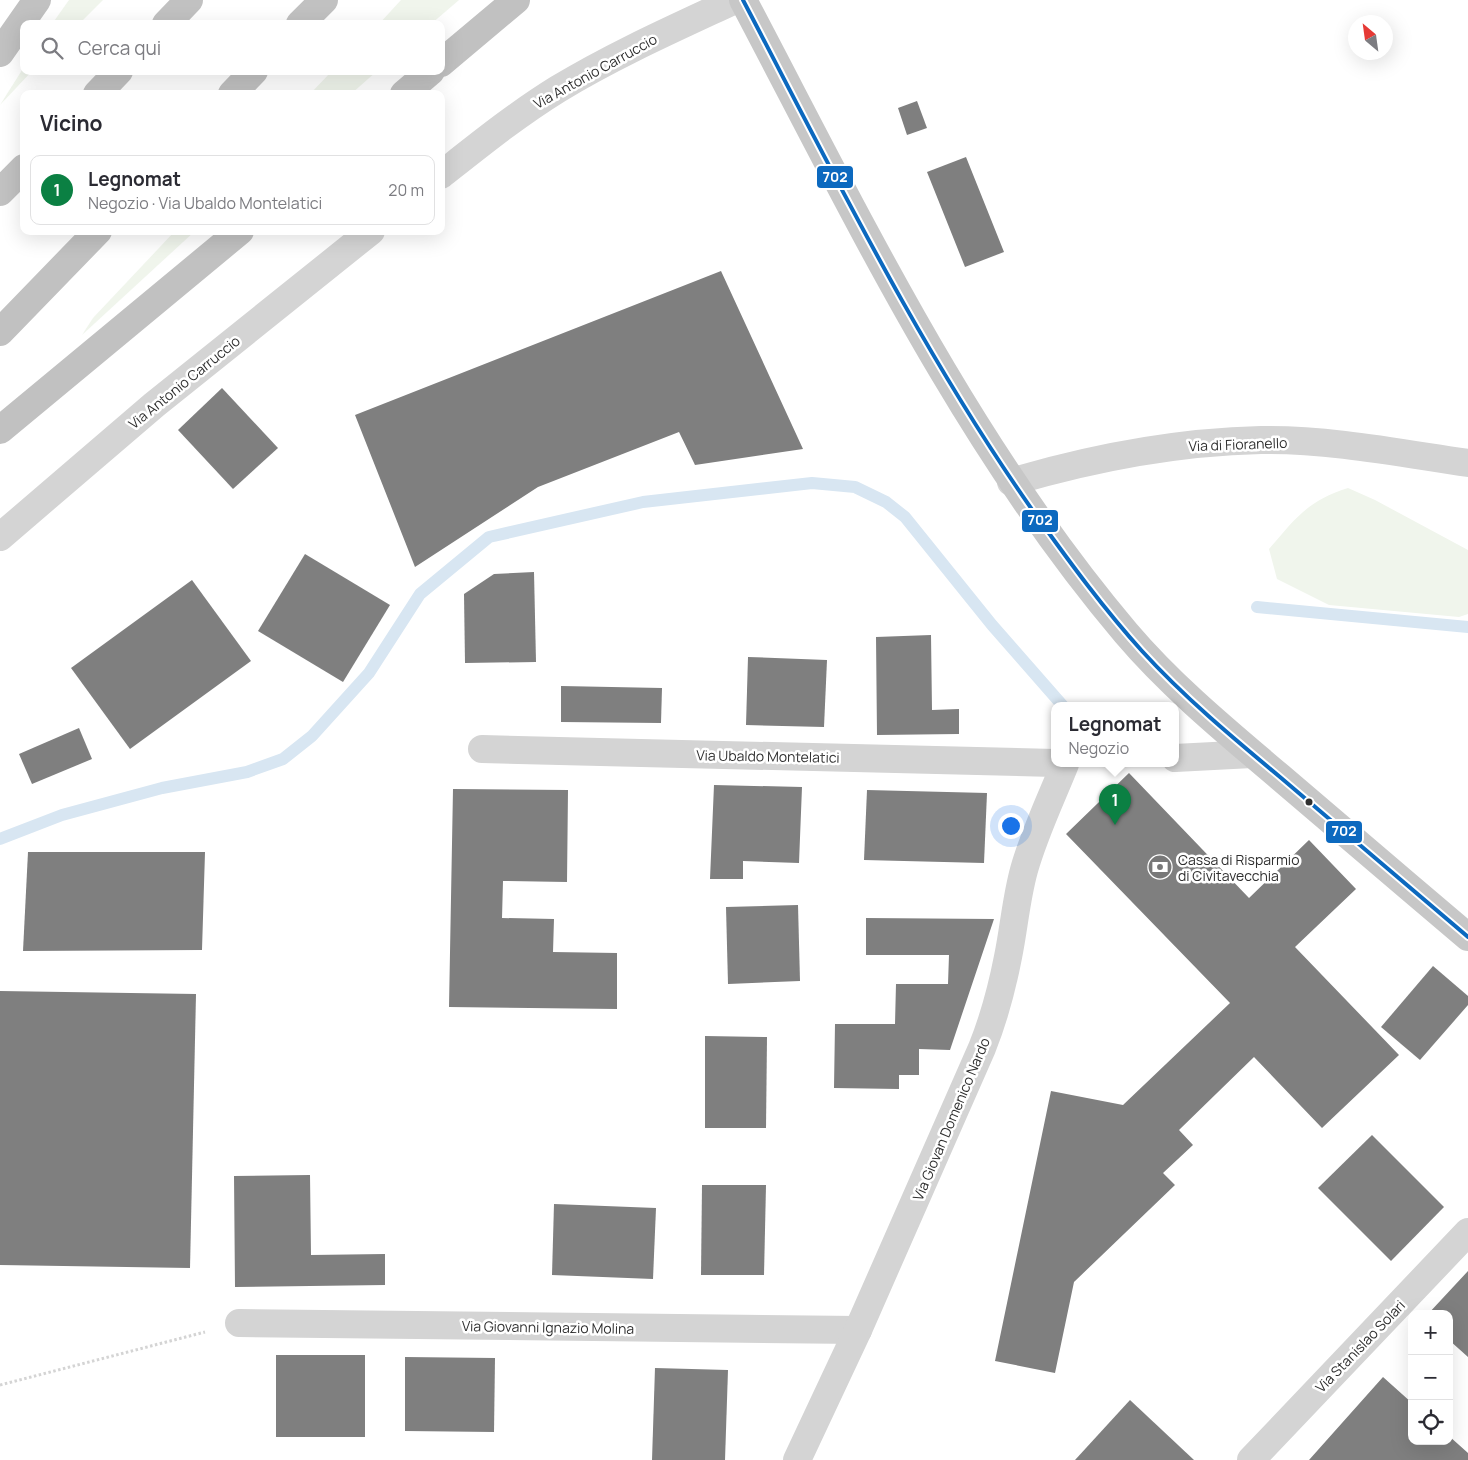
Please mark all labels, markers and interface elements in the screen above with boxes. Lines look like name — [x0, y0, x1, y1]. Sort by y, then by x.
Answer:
north arrow — [1348, 15, 1393, 60]
search box — [20, 20, 445, 75]
street label: Via Antonio Carruccio — [530, 29, 660, 113]
icon: search — [38, 34, 66, 62]
text: Cerca qui — [78, 35, 161, 61]
text: Vicino — [40, 109, 103, 137]
line badge: 702 — [816, 165, 854, 189]
text: Legnomat — [88, 166, 181, 192]
text: 702 — [822, 167, 848, 186]
text: 1 — [53, 179, 61, 201]
text: 20 m — [388, 179, 424, 201]
text: Negozio · Via Ubaldo Montelatici — [88, 192, 322, 214]
street label: Via Antonio Carruccio — [124, 331, 244, 433]
street label: Via di Fioranello — [1188, 433, 1288, 455]
line badge: 702 — [1021, 509, 1059, 533]
text: 702 — [1027, 510, 1053, 529]
popup — [1051, 702, 1179, 767]
text: Legnomat — [1069, 711, 1162, 737]
text: Negozio — [1069, 737, 1129, 759]
street label: Via Ubaldo Montelatici — [696, 745, 840, 767]
pin: 1 — [1099, 784, 1131, 825]
unlabelled marker — [1304, 797, 1314, 807]
your location — [998, 813, 1024, 839]
line badge: 702 — [1325, 820, 1363, 844]
text: 702 — [1331, 821, 1357, 840]
place label: Cassa di Risparmio di Civitavecchia — [1178, 850, 1299, 885]
bank icon: Cassa di Risparmio di Civitavecchia — [1147, 854, 1173, 880]
street label: Via Giovan Domenico Nardo — [908, 1035, 994, 1203]
street label: Via Stanislao Solari — [1311, 1296, 1409, 1396]
map controls — [1408, 1310, 1453, 1445]
button: + — [1408, 1310, 1453, 1355]
street label: Via Giovanni Ignazio Molina — [462, 1316, 634, 1338]
button: − — [1408, 1355, 1453, 1400]
button: locate — [1408, 1400, 1453, 1445]

